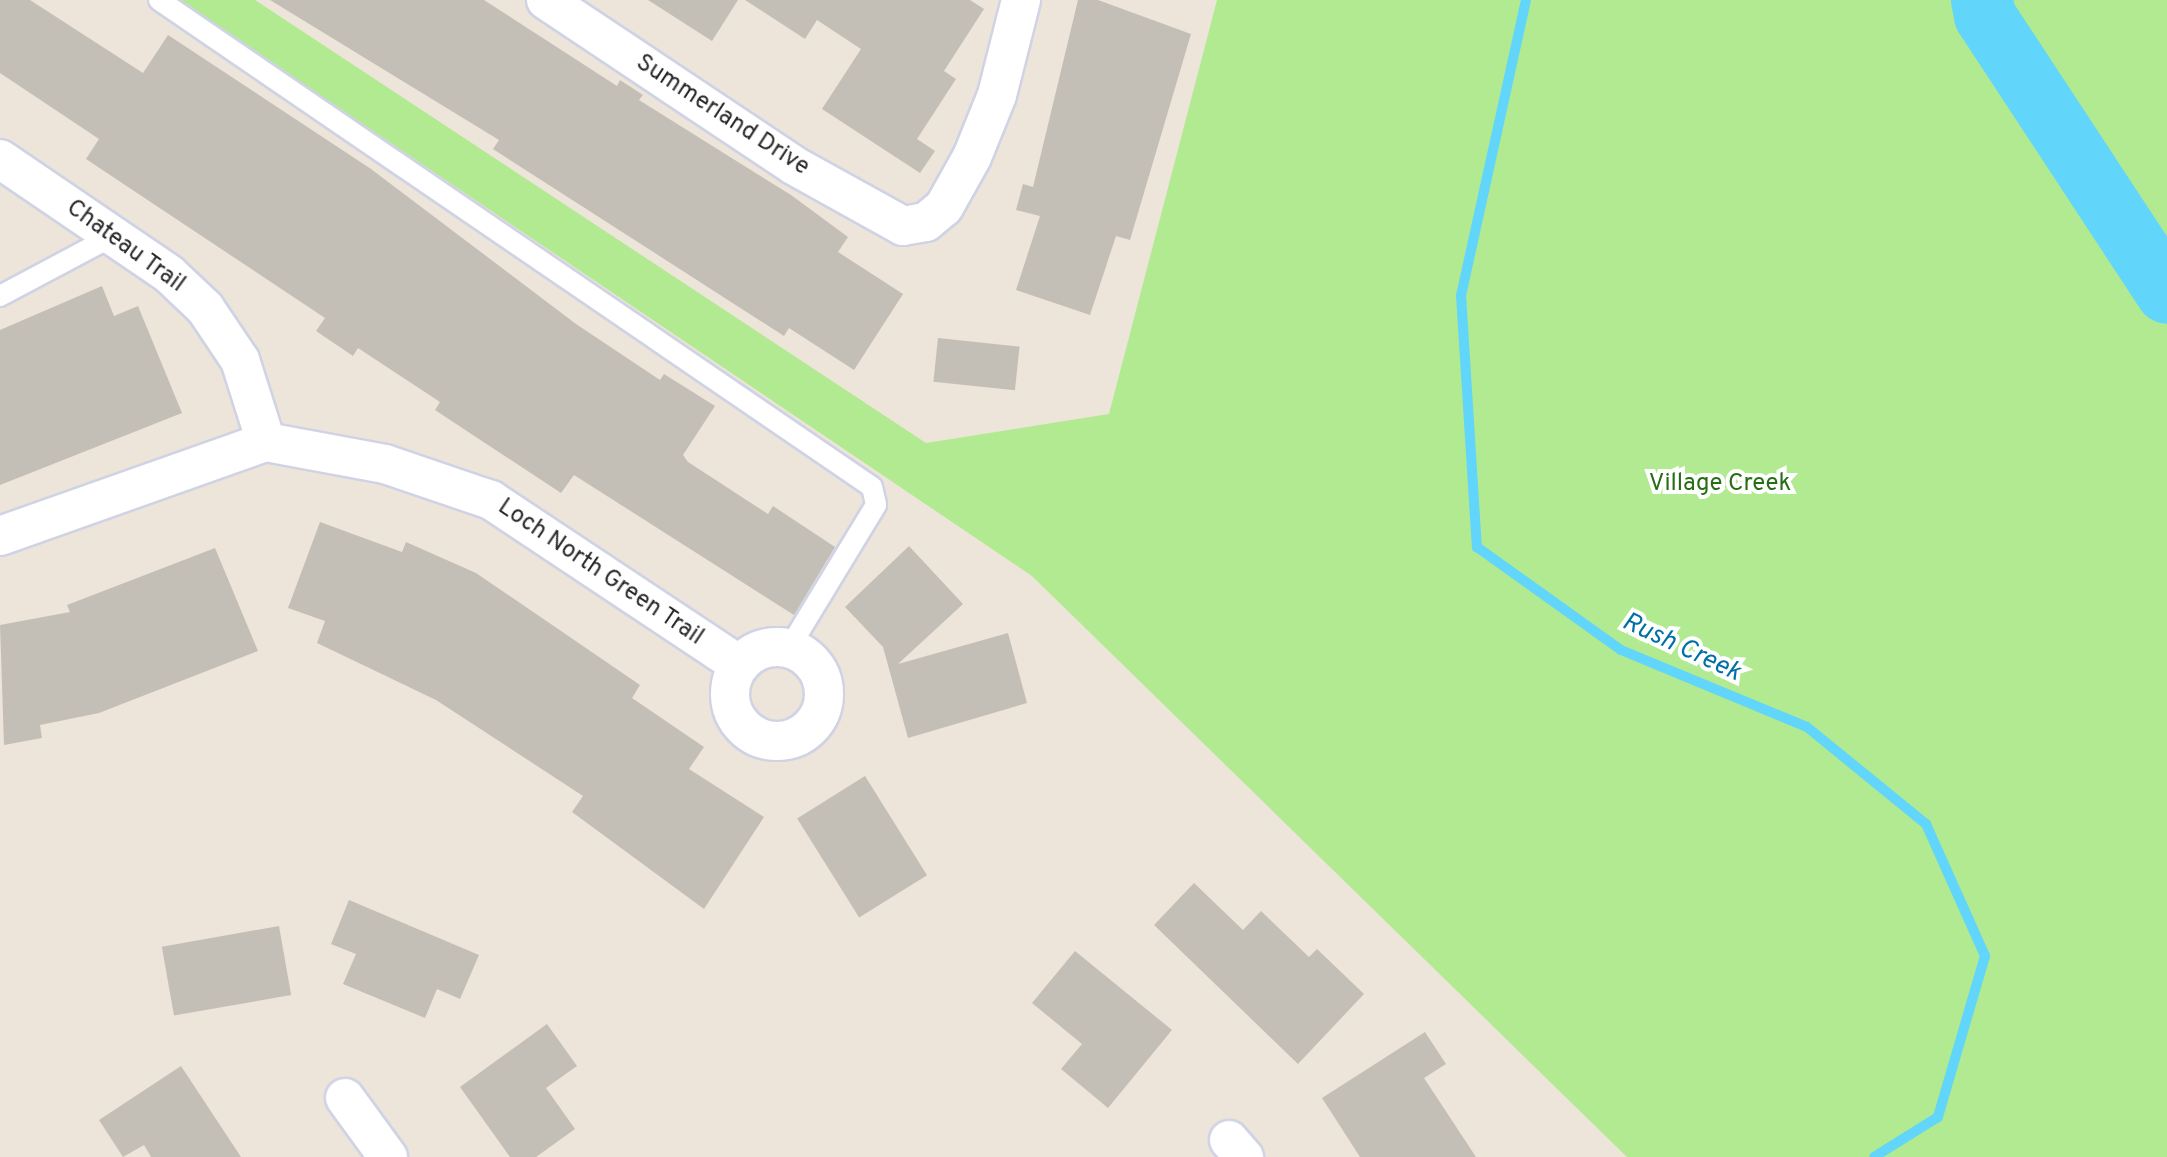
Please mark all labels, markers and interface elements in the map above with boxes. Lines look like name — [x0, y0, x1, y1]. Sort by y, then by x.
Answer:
street label: Summerland Drive — [630, 49, 814, 183]
street label: Chateau Trail — [60, 194, 190, 300]
park label: Village Creek — [1649, 471, 1791, 499]
street label: Loch North Green Trail — [491, 493, 709, 653]
water label: Rush Creek — [1617, 607, 1745, 689]

